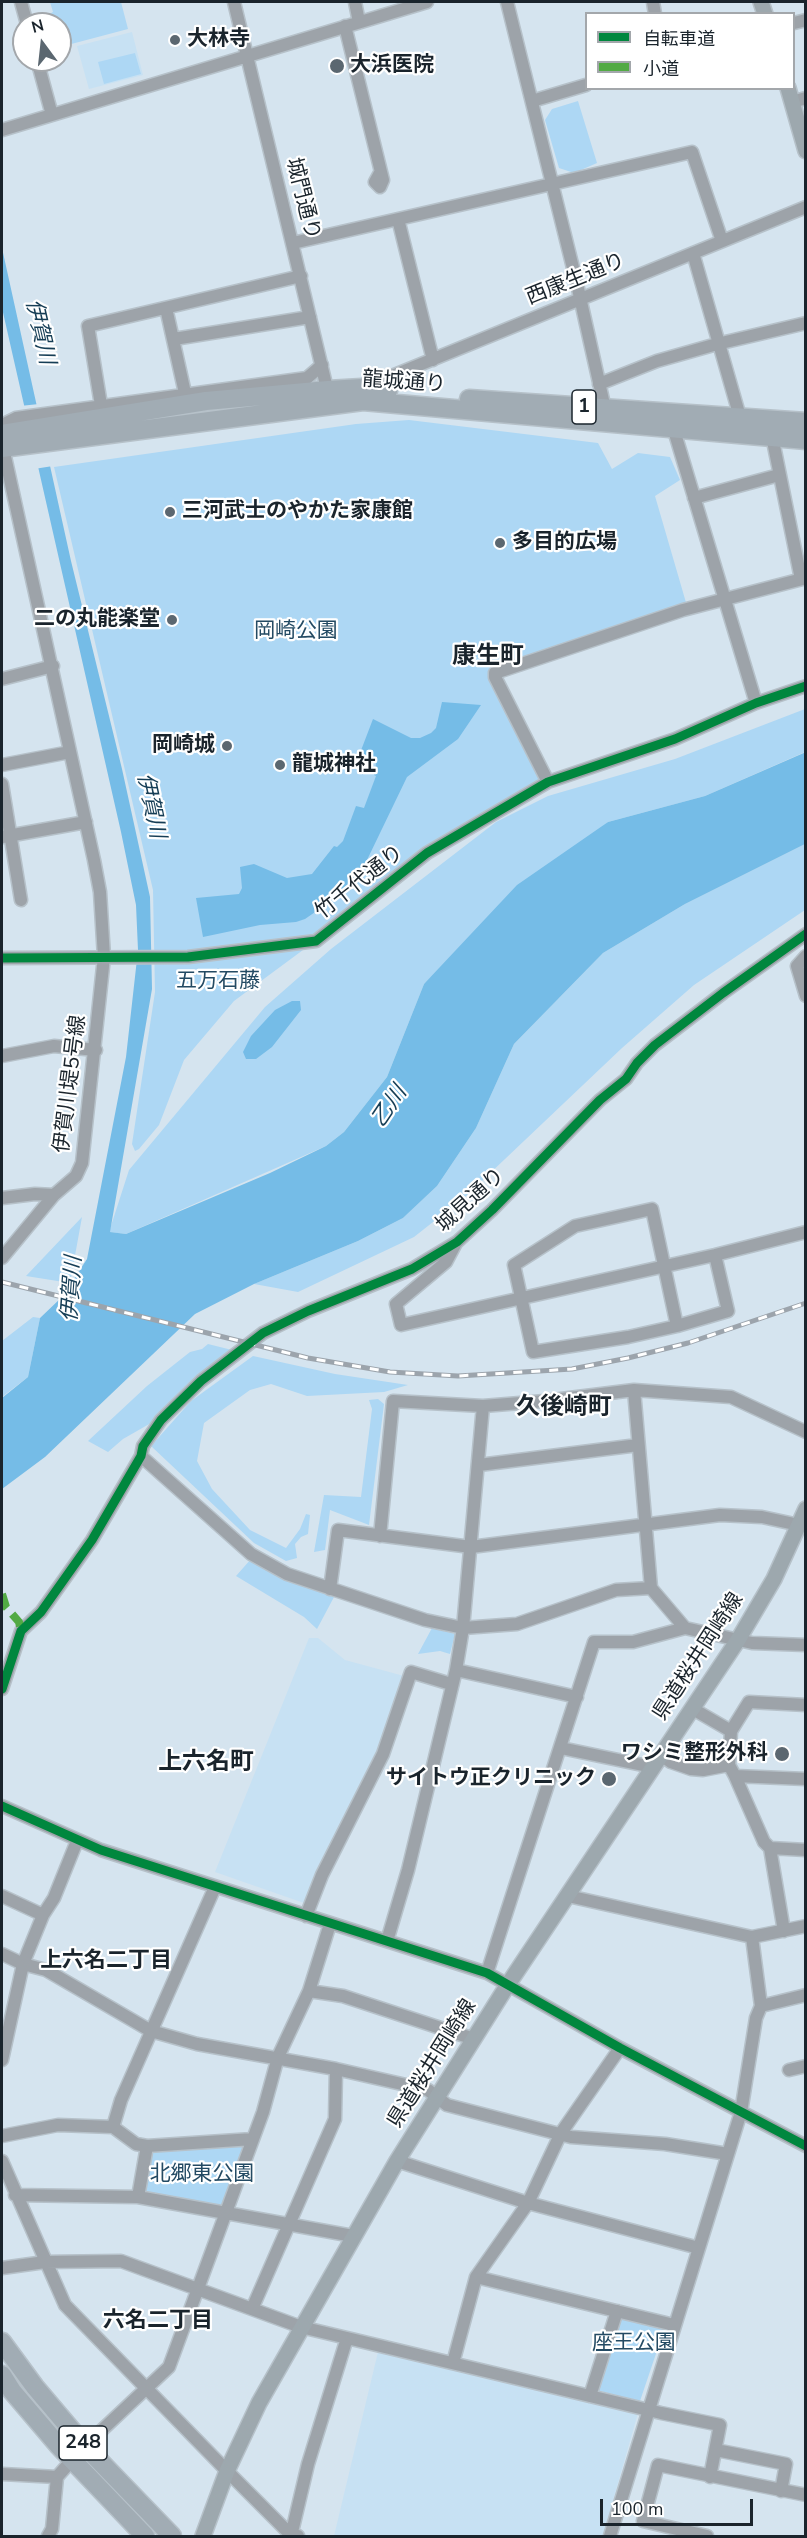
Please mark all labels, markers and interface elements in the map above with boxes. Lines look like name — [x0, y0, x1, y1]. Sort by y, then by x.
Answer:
north arrow — [12, 12, 72, 72]
legend — [585, 12, 795, 90]
text: N — [29, 14, 46, 39]
place label: 大林寺 — [187, 27, 250, 53]
text: 自転車道 — [643, 27, 715, 51]
marker: 大林寺 — [168, 33, 182, 47]
place label: 大浜医院 — [350, 53, 434, 79]
marker: 大浜医院 — [328, 57, 346, 75]
text: 小道 — [643, 57, 679, 81]
street label: 城門通り — [280, 155, 324, 243]
street label: 西康生通り — [523, 249, 629, 311]
water label: 伊賀川 — [19, 297, 59, 367]
street label: 龍城通り — [361, 368, 447, 398]
road number: 1 — [572, 390, 596, 424]
place label: 三河武士のやかた家康館 — [182, 499, 413, 525]
marker: 三河武士のやかた家康館 — [163, 505, 177, 519]
place label: 多目的広場 — [512, 530, 617, 556]
marker: 多目的広場 — [493, 536, 507, 550]
place label: 二の丸能楽堂 — [34, 607, 160, 633]
marker: 二の丸能楽堂 — [165, 613, 179, 627]
park label: 岡崎公園 — [254, 619, 338, 645]
district label: 康生町 — [452, 643, 524, 671]
place label: 岡崎城 — [152, 733, 215, 759]
marker: 岡崎城 — [220, 739, 234, 753]
place label: 龍城神社 — [292, 752, 376, 778]
marker: 龍城神社 — [273, 758, 287, 772]
water label: 伊賀川 — [130, 771, 170, 841]
street label: 竹千代通り — [311, 841, 409, 925]
park label: 五万石藤 — [176, 969, 260, 995]
street label: 伊賀川堤5号線 — [50, 1014, 92, 1154]
water label: 乙川 — [367, 1081, 413, 1133]
street label: 城見通り — [431, 1164, 511, 1238]
water label: 伊賀川 — [58, 1255, 88, 1323]
district label: 久後崎町 — [516, 1394, 612, 1422]
street label: 県道桜井岡崎線 — [648, 1588, 750, 1726]
place label: ワシミ整形外科 — [621, 1741, 768, 1767]
marker: ワシミ整形外科 — [773, 1745, 791, 1763]
district label: 上六名町 — [158, 1749, 254, 1777]
place label: サイトウ正クリニック — [386, 1766, 596, 1792]
marker: サイトウ正クリニック — [600, 1770, 618, 1788]
district label: 上六名二丁目 — [40, 1949, 172, 1975]
street label: 県道桜井岡崎線 — [383, 1995, 483, 2133]
park label: 北郷東公園 — [150, 2162, 254, 2188]
district label: 六名二丁目 — [103, 2309, 213, 2335]
park label: 座王公園 — [592, 2331, 676, 2357]
road number: 248 — [59, 2426, 107, 2460]
scale bar — [603, 2487, 756, 2525]
text: 100 m — [611, 2497, 663, 2521]

